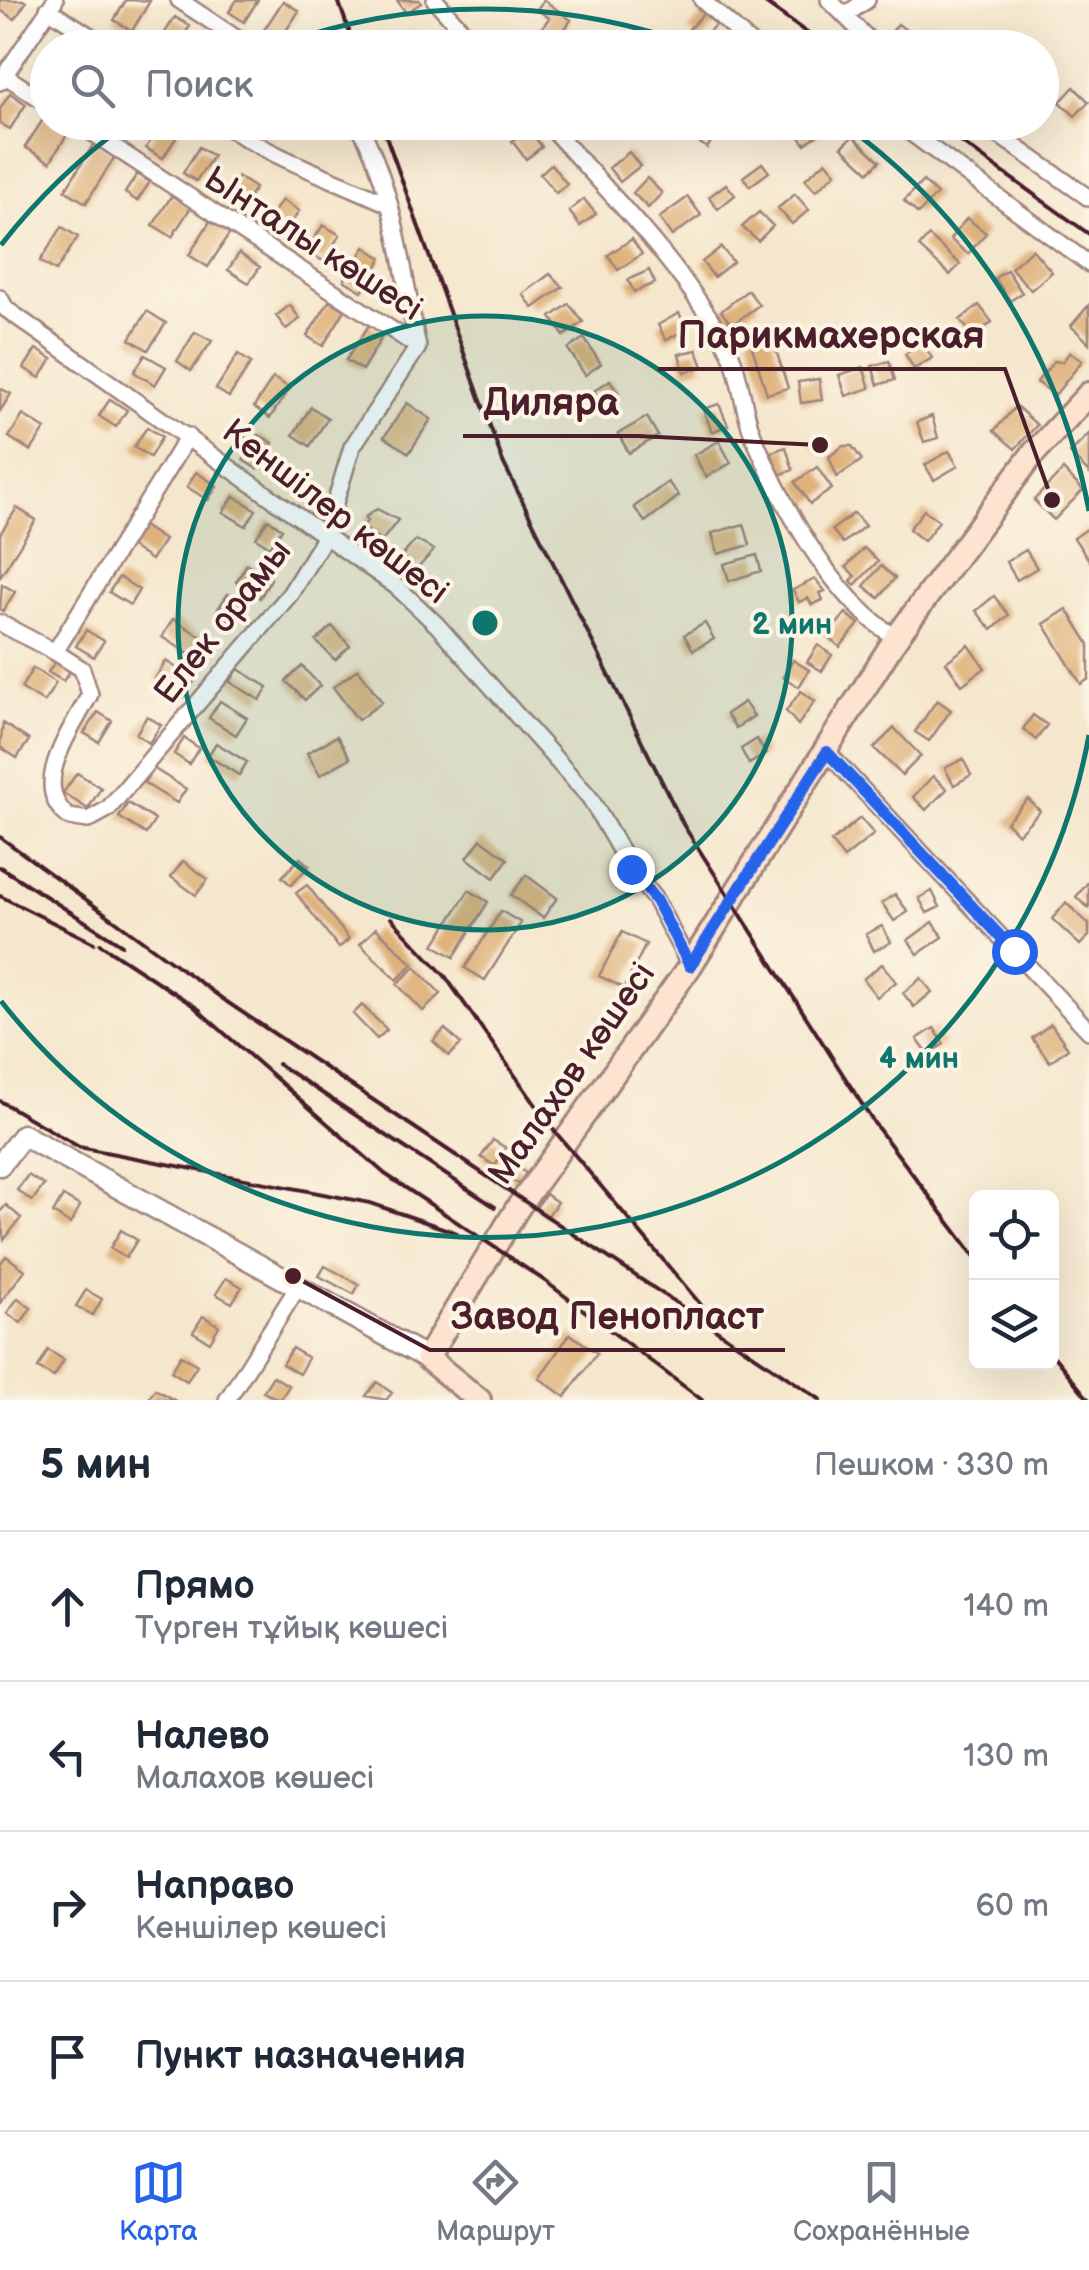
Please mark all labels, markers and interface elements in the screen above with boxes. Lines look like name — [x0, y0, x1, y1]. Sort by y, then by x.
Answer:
search box — [30, 30, 1059, 140]
icon: search — [65, 58, 120, 113]
text: Поиск — [145, 63, 253, 108]
street label: Ынталы көшесі — [196, 158, 430, 331]
callout: Парикмахерская — [658, 301, 1005, 369]
text: Парикмахерская — [677, 314, 985, 359]
callout: Диляра — [463, 368, 638, 436]
text: Диляра — [483, 381, 620, 426]
street label: Кеншілер көшесі — [213, 410, 457, 614]
street label: Елек орамы — [146, 531, 301, 713]
centre of rings — [467, 605, 503, 641]
text: 2 мин — [752, 607, 832, 643]
route end — [609, 847, 655, 893]
route start — [992, 929, 1038, 975]
street label: Малахов көшесі — [480, 954, 665, 1193]
text: 4 мин — [879, 1041, 959, 1077]
map controls — [969, 1190, 1059, 1370]
button: locate — [969, 1190, 1059, 1280]
button: layers — [969, 1280, 1059, 1370]
callout: Завод Пенопласт — [430, 1282, 785, 1350]
text: Завод Пенопласт — [450, 1295, 764, 1340]
text: 5 мин — [40, 1440, 152, 1491]
text: Пешком · 330 m — [814, 1446, 1049, 1485]
text: Прямо — [135, 1564, 254, 1609]
icon: ahead — [40, 1579, 95, 1634]
text: 140 m — [963, 1587, 1049, 1626]
text: Түрген тұйық көшесі — [135, 1609, 448, 1648]
text: Налево — [135, 1714, 270, 1759]
icon: left — [40, 1729, 95, 1784]
text: 130 m — [963, 1737, 1049, 1776]
text: Малахов көшесі — [135, 1759, 374, 1798]
text: Направо — [135, 1864, 294, 1909]
icon: right — [40, 1879, 95, 1934]
text: 60 m — [976, 1887, 1049, 1926]
text: Кеншілер көшесі — [135, 1909, 387, 1948]
icon: arrive — [40, 2029, 95, 2084]
text: Пункт назначения — [135, 2034, 466, 2079]
tab: Карта — [119, 2155, 198, 2248]
tab: Маршрут — [436, 2155, 555, 2248]
tab: Сохранённые — [793, 2155, 970, 2248]

